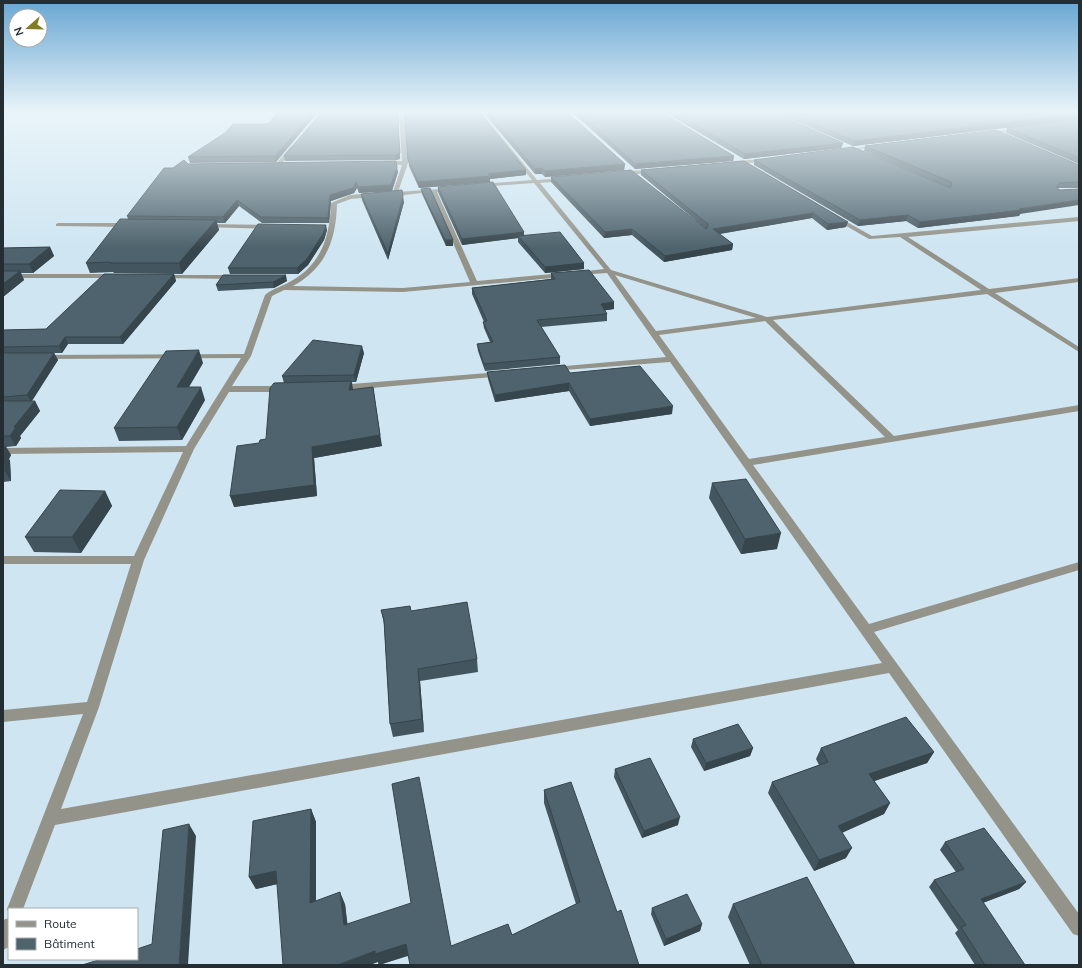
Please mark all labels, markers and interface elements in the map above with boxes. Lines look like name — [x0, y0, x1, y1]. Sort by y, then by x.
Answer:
north arrow — [8, 8, 48, 48]
text: N — [11, 25, 27, 38]
legend — [8, 908, 138, 960]
text: Route — [44, 916, 77, 931]
text: Bâtiment — [44, 936, 95, 951]

